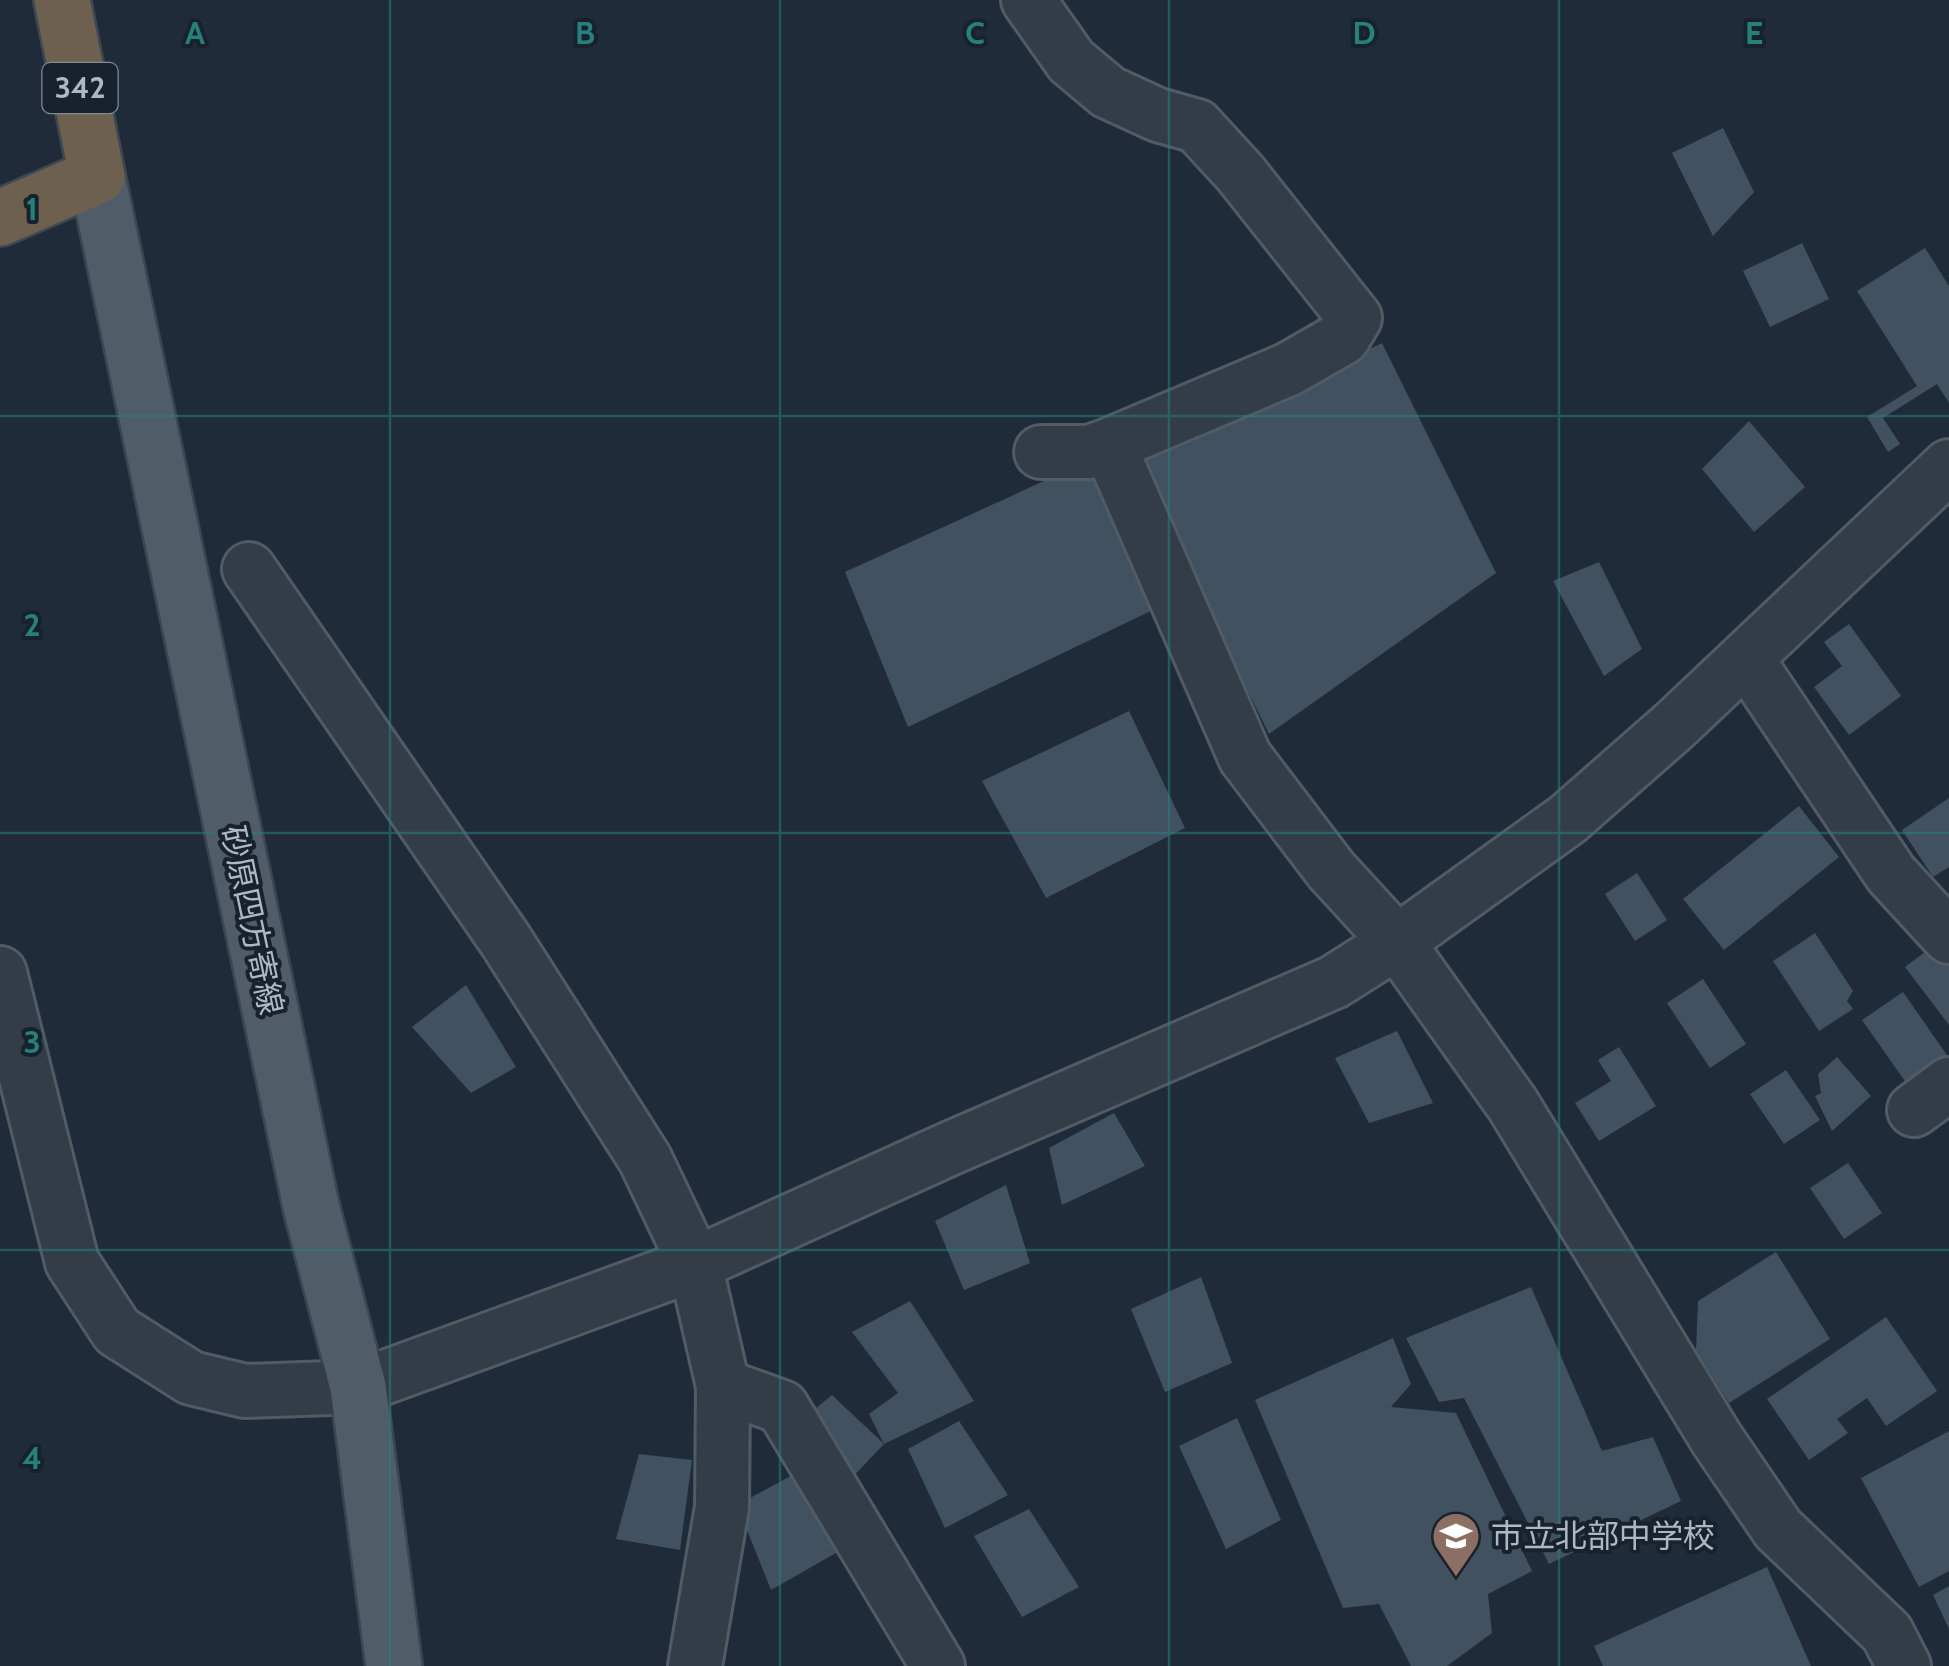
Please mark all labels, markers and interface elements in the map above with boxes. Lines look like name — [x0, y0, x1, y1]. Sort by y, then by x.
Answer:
text: A — [185, 13, 205, 52]
text: B — [575, 13, 595, 52]
text: C — [965, 13, 985, 52]
text: D — [1352, 13, 1376, 52]
text: E — [1745, 13, 1763, 52]
road number: 342 — [42, 63, 118, 113]
text: 1 — [26, 189, 38, 228]
text: 2 — [24, 605, 40, 644]
street label: 砂原四方寄線 — [213, 822, 292, 1018]
text: 3 — [23, 1022, 41, 1061]
text: 4 — [22, 1438, 42, 1477]
school or university icon: 市立北部中学校 — [1430, 1510, 1482, 1578]
place label: 市立北部中学校 — [1491, 1516, 1715, 1555]

